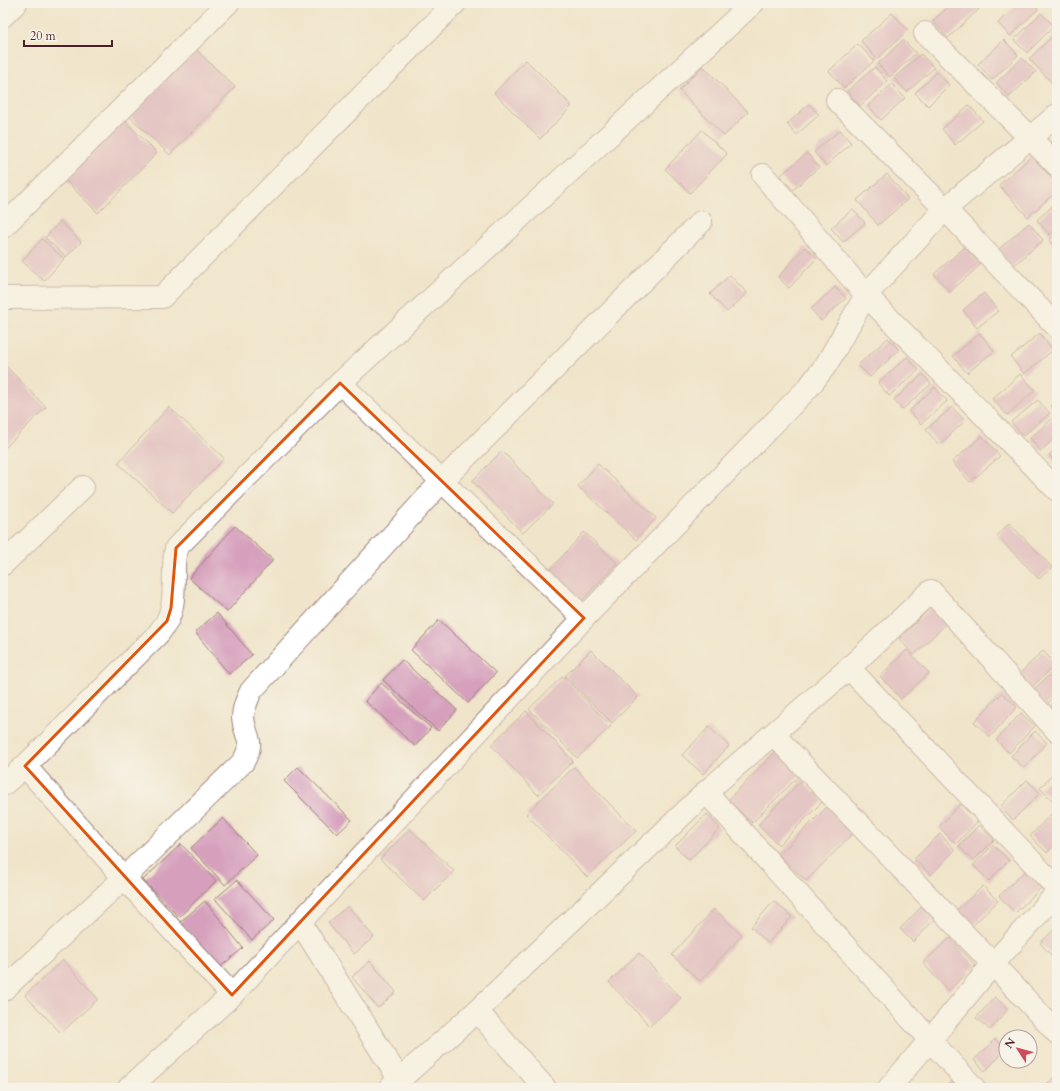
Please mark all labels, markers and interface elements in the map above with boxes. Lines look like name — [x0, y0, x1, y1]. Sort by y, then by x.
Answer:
scale bar — [24, 22, 112, 48]
text: 20 m — [30, 28, 57, 44]
north arrow — [998, 1029, 1038, 1069]
text: N — [1001, 1035, 1019, 1052]

